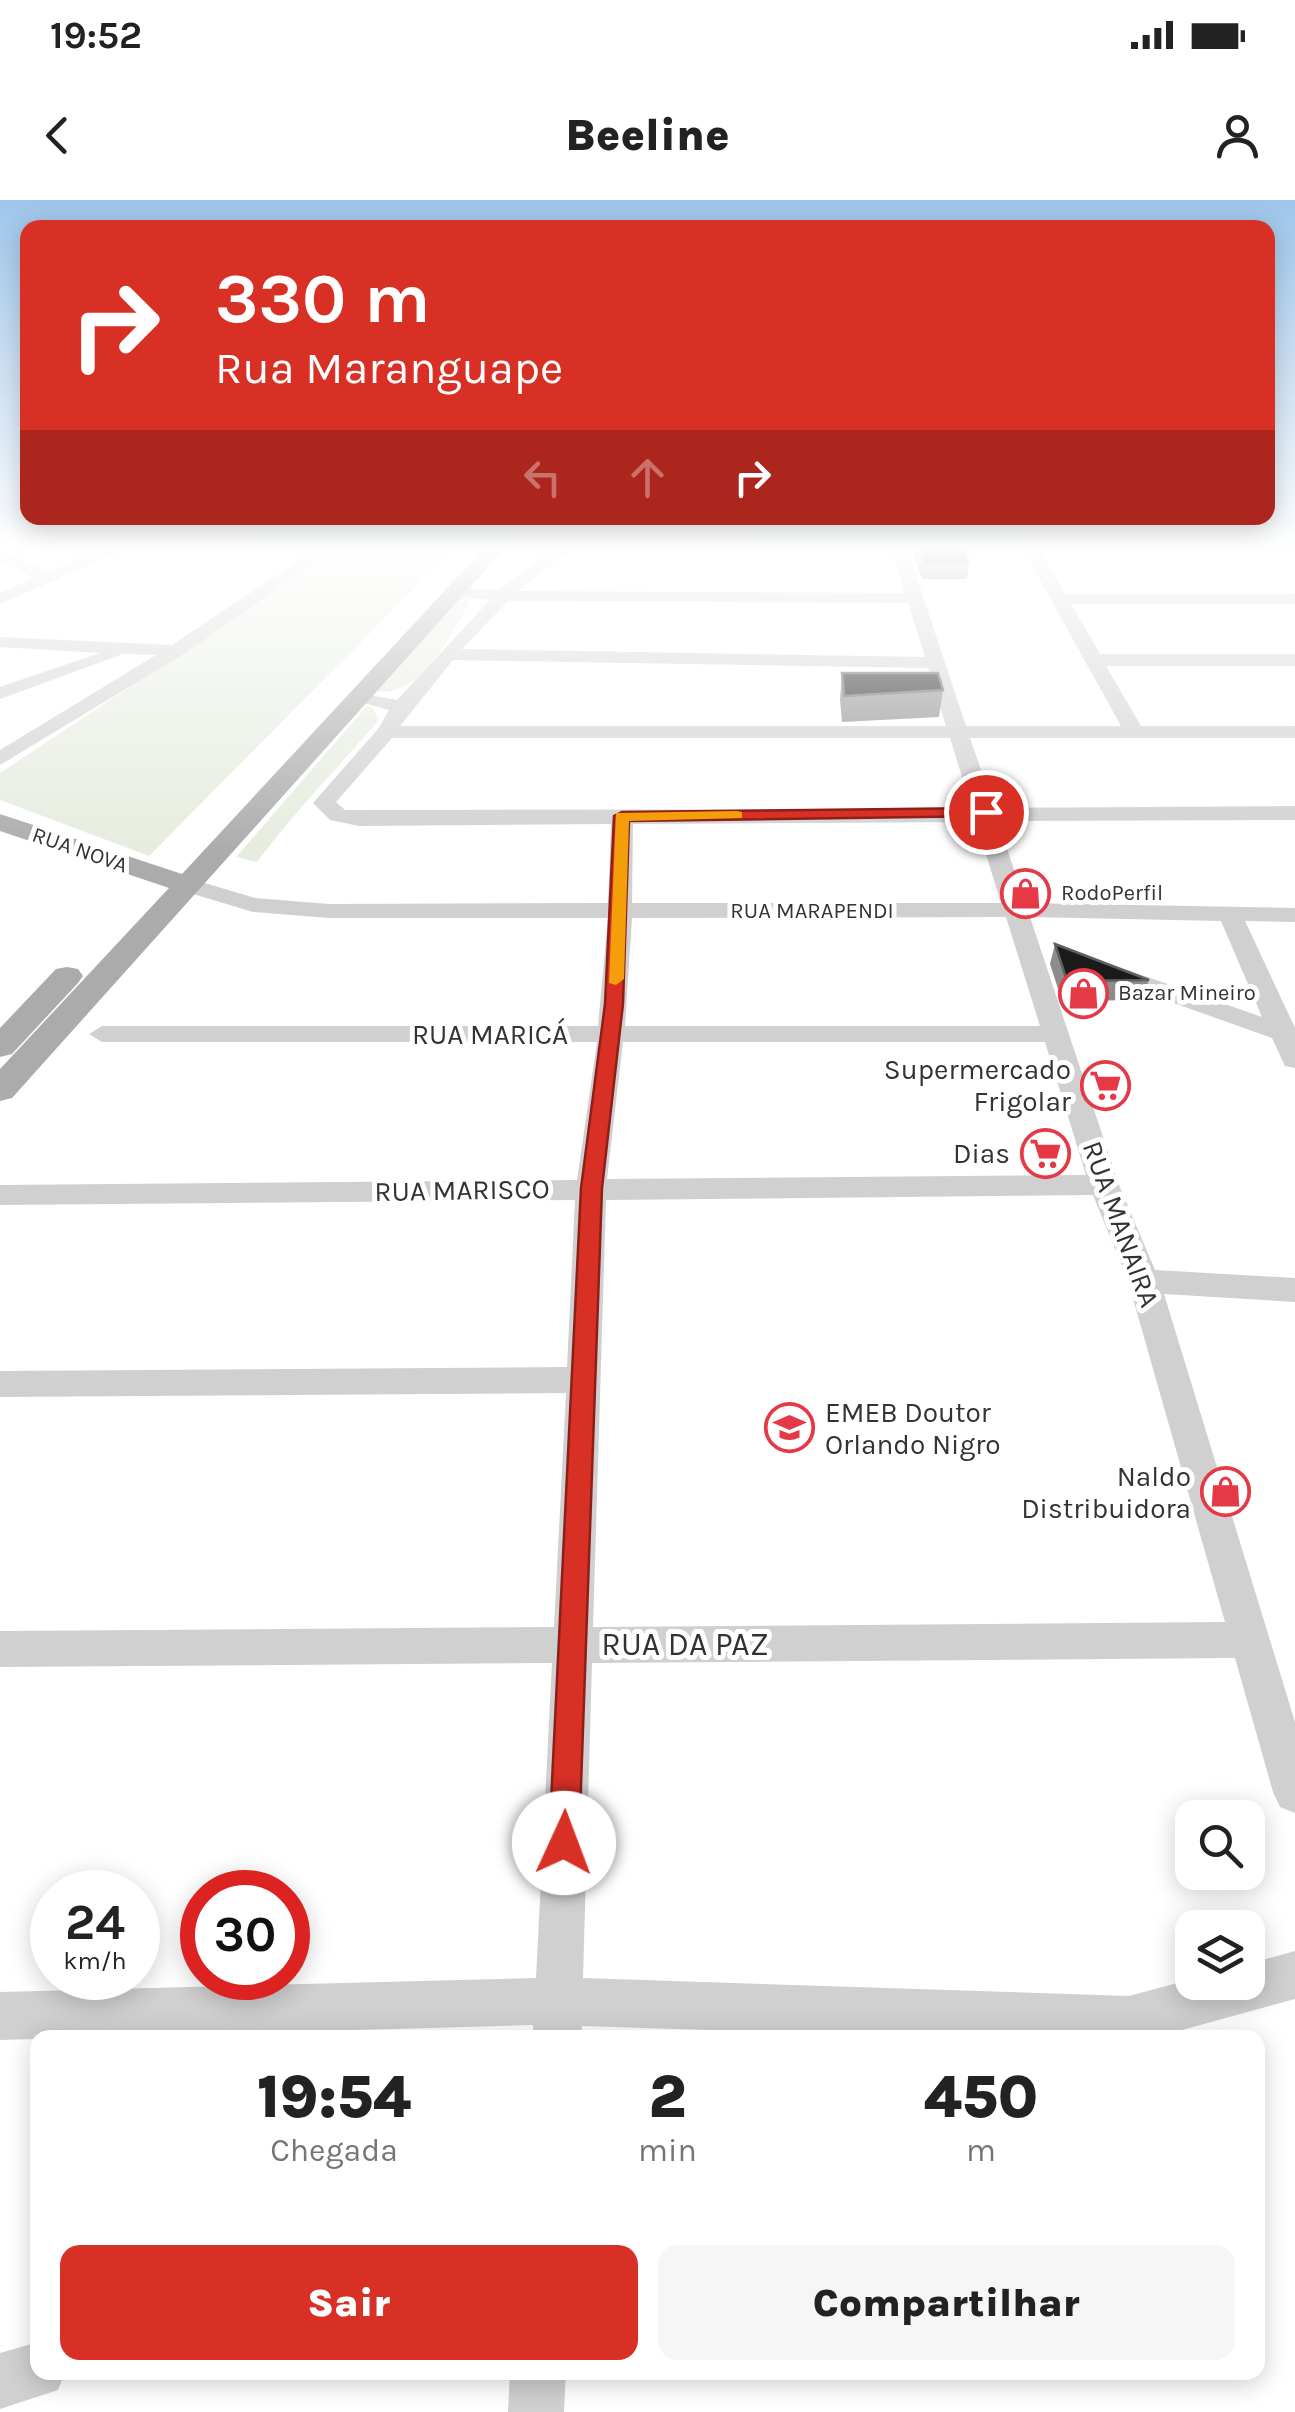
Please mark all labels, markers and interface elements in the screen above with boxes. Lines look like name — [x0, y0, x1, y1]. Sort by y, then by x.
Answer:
text: 19:52 — [50, 13, 142, 58]
icon: back — [30, 108, 85, 163]
icon: person — [1210, 108, 1265, 163]
text: Beeline — [565, 109, 730, 161]
text: 330 m — [215, 258, 431, 340]
icon: right — [50, 260, 180, 390]
text: Rua Maranguape — [215, 342, 563, 394]
icon: left — [515, 450, 570, 505]
icon: ahead — [620, 450, 675, 505]
icon: right — [725, 450, 780, 505]
pin — [944, 770, 1029, 855]
icon: arrive — [959, 785, 1014, 840]
street label: RUA NOVA — [29, 822, 131, 879]
shop icon: RodoPerfil — [1000, 867, 1052, 919]
place label: RodoPerfil — [1061, 880, 1163, 906]
street label: RUA MARAPENDI — [730, 898, 894, 924]
shop icon: Bazar Mineiro — [1057, 967, 1109, 1019]
place label: Bazar Mineiro — [1118, 980, 1256, 1006]
street label: RUA MARICÁ — [412, 1017, 568, 1051]
place label: Supermercado Frigolar — [884, 1053, 1072, 1118]
supermarket icon: Supermercado Frigolar — [1080, 1059, 1132, 1111]
supermarket icon: Dias — [1019, 1127, 1071, 1179]
street label: RUA MANAIRA — [1076, 1136, 1166, 1312]
place label: Dias — [953, 1137, 1010, 1170]
street label: RUA MARISCO — [374, 1172, 550, 1208]
place label: EMEB Doutor Orlando Nigro — [825, 1396, 1001, 1461]
school or university icon: EMEB Doutor Orlando Nigro — [764, 1402, 816, 1454]
place label: Naldo Distribuidora — [1021, 1460, 1191, 1525]
shop icon: Naldo Distribuidora — [1200, 1466, 1252, 1518]
street label: RUA DA PAZ — [601, 1626, 769, 1663]
position arrow — [512, 1791, 616, 1895]
map controls — [1175, 1800, 1265, 2000]
button: search — [1175, 1800, 1265, 1890]
speed limit sign: 30 — [180, 1870, 310, 2000]
text: 24 — [65, 1893, 125, 1952]
button: layers — [1175, 1910, 1265, 2000]
text: km/h — [63, 1946, 127, 1975]
text: 19:54 — [257, 2062, 411, 2132]
text: 2 — [648, 2062, 686, 2132]
text: 450 — [924, 2062, 1038, 2132]
text: Chegada — [270, 2132, 398, 2169]
text: min — [638, 2132, 697, 2169]
text: m — [966, 2132, 996, 2169]
button: Sair — [60, 2245, 638, 2360]
button: Compartilhar — [658, 2245, 1235, 2360]

